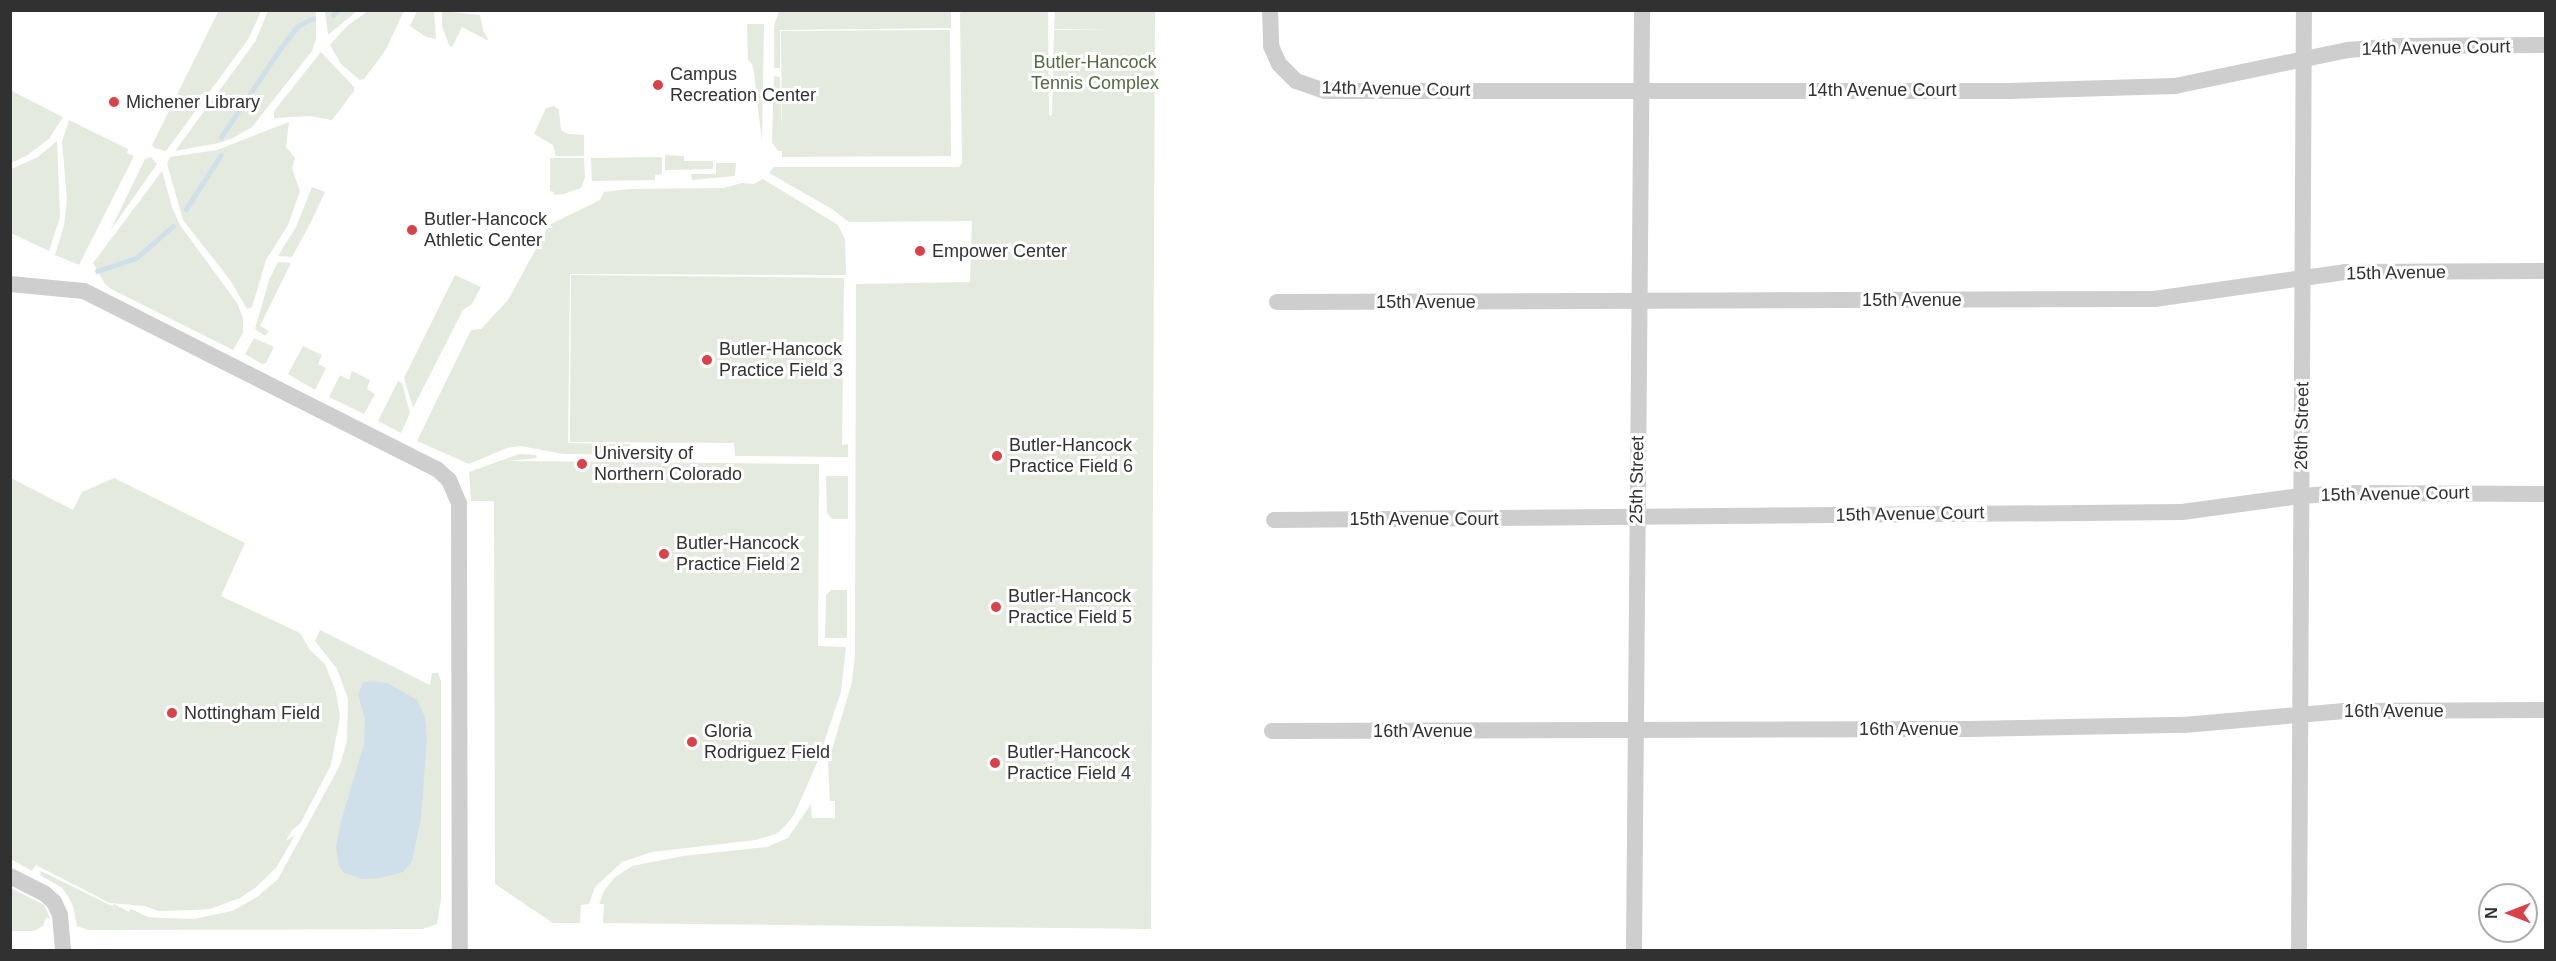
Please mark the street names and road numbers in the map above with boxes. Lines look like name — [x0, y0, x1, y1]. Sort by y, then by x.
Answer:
street label: 14th Avenue Court — [2361, 36, 2511, 60]
street label: 14th Avenue Court — [1321, 77, 1471, 101]
street label: 14th Avenue Court — [1807, 79, 1957, 101]
street label: 15th Avenue — [2345, 261, 2447, 285]
street label: 15th Avenue — [1862, 289, 1962, 311]
street label: 15th Avenue — [1376, 291, 1476, 313]
street label: 26th Street — [2290, 382, 2314, 470]
street label: 25th Street — [1625, 436, 1649, 524]
street label: 15th Avenue Court — [2320, 482, 2470, 506]
street label: 15th Avenue Court — [1835, 502, 1985, 526]
street label: 15th Avenue Court — [1349, 508, 1499, 530]
street label: 16th Avenue — [2344, 700, 2444, 722]
street label: 16th Avenue — [1859, 718, 1959, 740]
street label: 16th Avenue — [1373, 720, 1473, 742]

